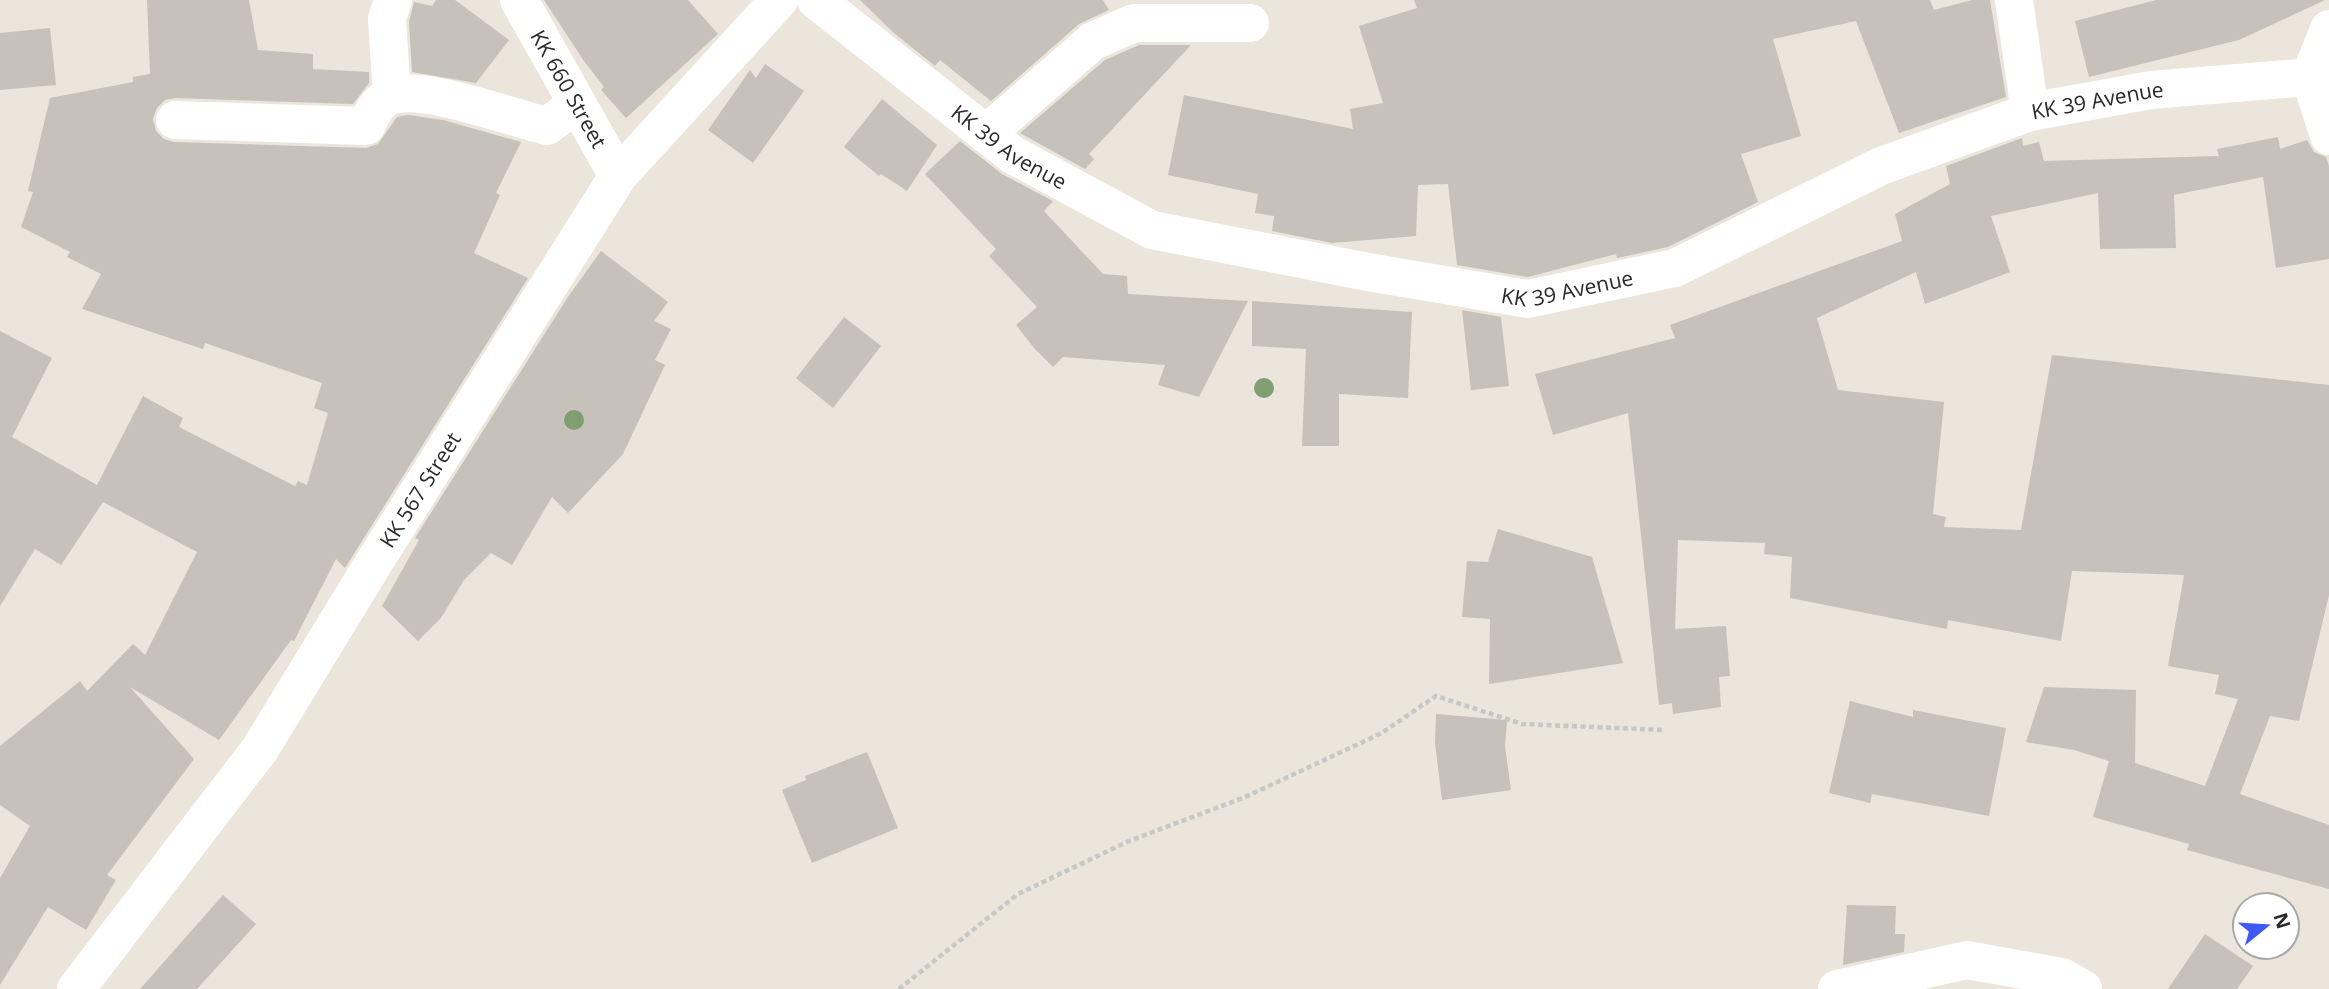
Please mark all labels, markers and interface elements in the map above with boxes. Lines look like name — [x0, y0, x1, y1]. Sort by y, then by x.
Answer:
street label: KK 660 Street — [525, 25, 613, 153]
street label: KK 39 Avenue — [2029, 75, 2165, 125]
street label: KK 39 Avenue — [946, 98, 1072, 195]
street label: KK 39 Avenue — [1499, 263, 1636, 313]
street label: KK 567 Street — [373, 427, 467, 553]
north arrow — [2231, 891, 2301, 961]
text: N — [2267, 909, 2297, 932]

